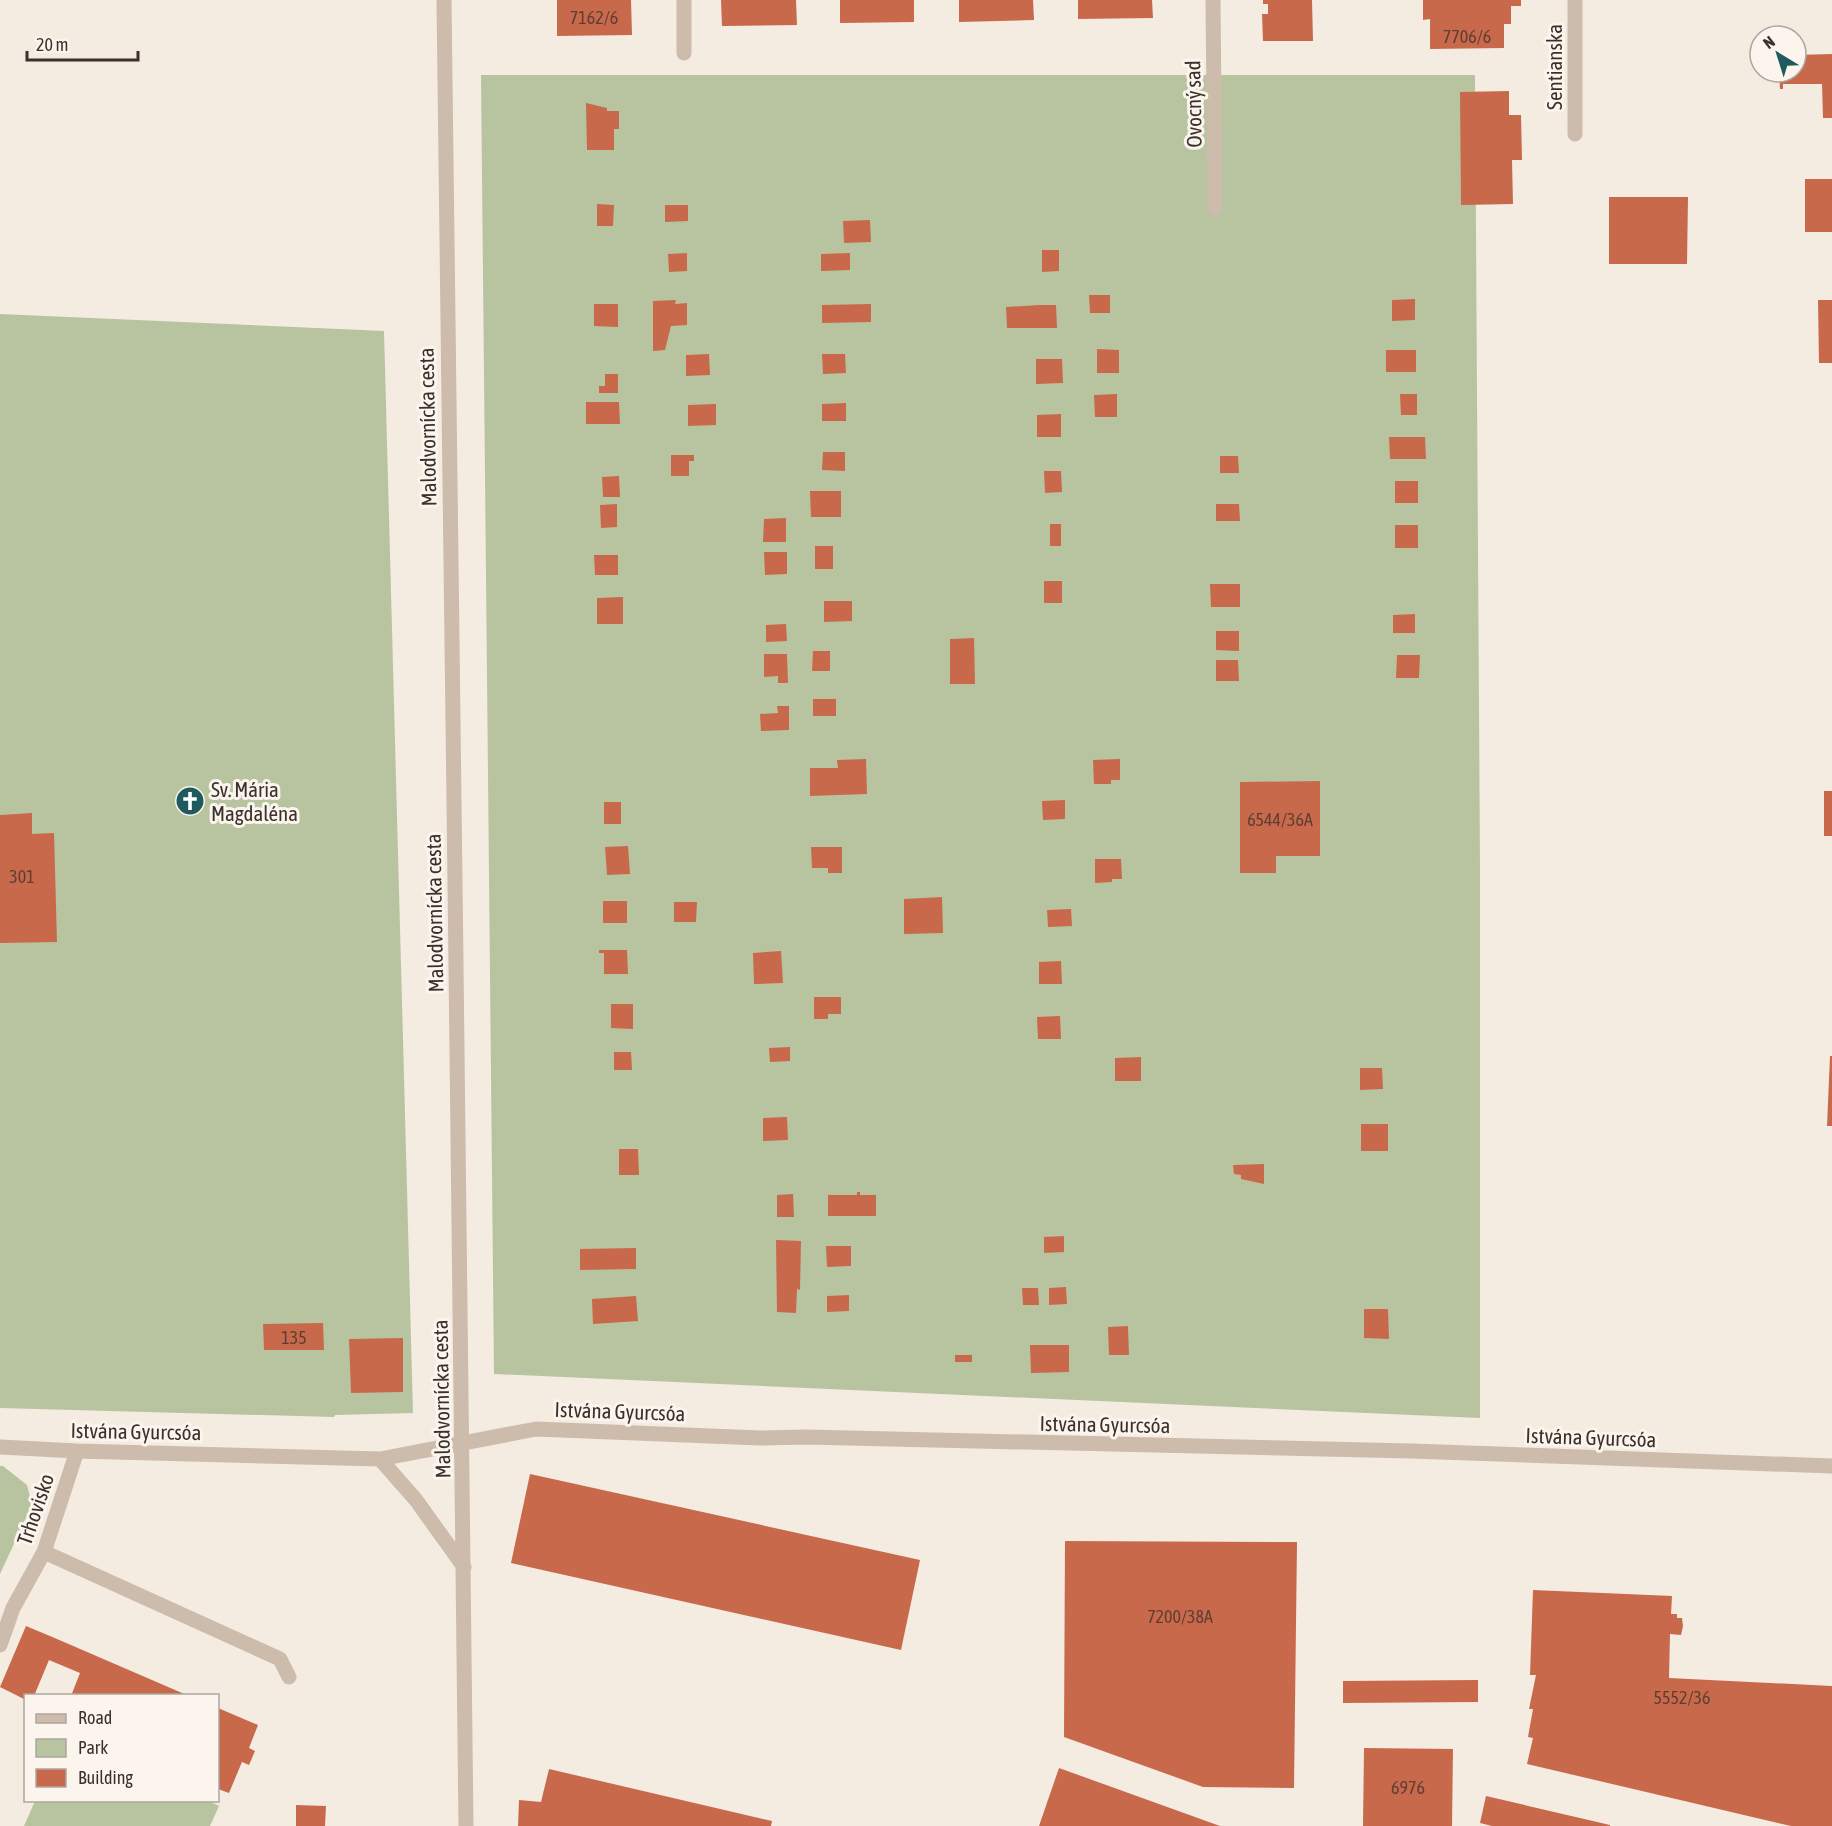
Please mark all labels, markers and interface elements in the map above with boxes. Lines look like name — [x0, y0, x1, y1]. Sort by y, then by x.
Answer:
house number: 7162/6 — [570, 7, 618, 28]
scale bar — [27, 24, 138, 62]
street label: Sentianska — [1542, 24, 1566, 110]
north arrow — [1748, 24, 1808, 84]
house number: 7706/6 — [1443, 26, 1491, 47]
text: N — [1759, 32, 1778, 52]
text: 20 m — [36, 34, 68, 55]
street label: Ovocný sad — [1180, 60, 1206, 148]
street label: Malodvornícka cesta — [414, 347, 440, 507]
place label: Sv. Mária Magdaléna — [211, 777, 298, 825]
church icon: Sv. Mária Magdaléna — [174, 785, 206, 817]
house number: 6544/36A — [1247, 809, 1313, 830]
street label: Malodvornícka cesta — [421, 833, 447, 993]
house number: 301 — [9, 866, 35, 887]
street label: Malodvornícka cesta — [428, 1319, 454, 1479]
house number: 135 — [281, 1327, 307, 1348]
street label: Istvána Gyurcsóa — [554, 1397, 686, 1425]
street label: Istvána Gyurcsóa — [1039, 1411, 1171, 1437]
street label: Istvána Gyurcsóa — [70, 1418, 202, 1444]
street label: Istvána Gyurcsóa — [1525, 1423, 1657, 1451]
street label: Trhovisko — [12, 1470, 58, 1548]
house number: 7200/38A — [1147, 1606, 1213, 1627]
house number: 5552/36 — [1654, 1687, 1710, 1708]
legend — [24, 1694, 219, 1802]
text: Road — [78, 1707, 112, 1728]
text: Park — [78, 1737, 108, 1758]
text: Building — [78, 1767, 133, 1788]
house number: 6976 — [1391, 1777, 1425, 1798]

